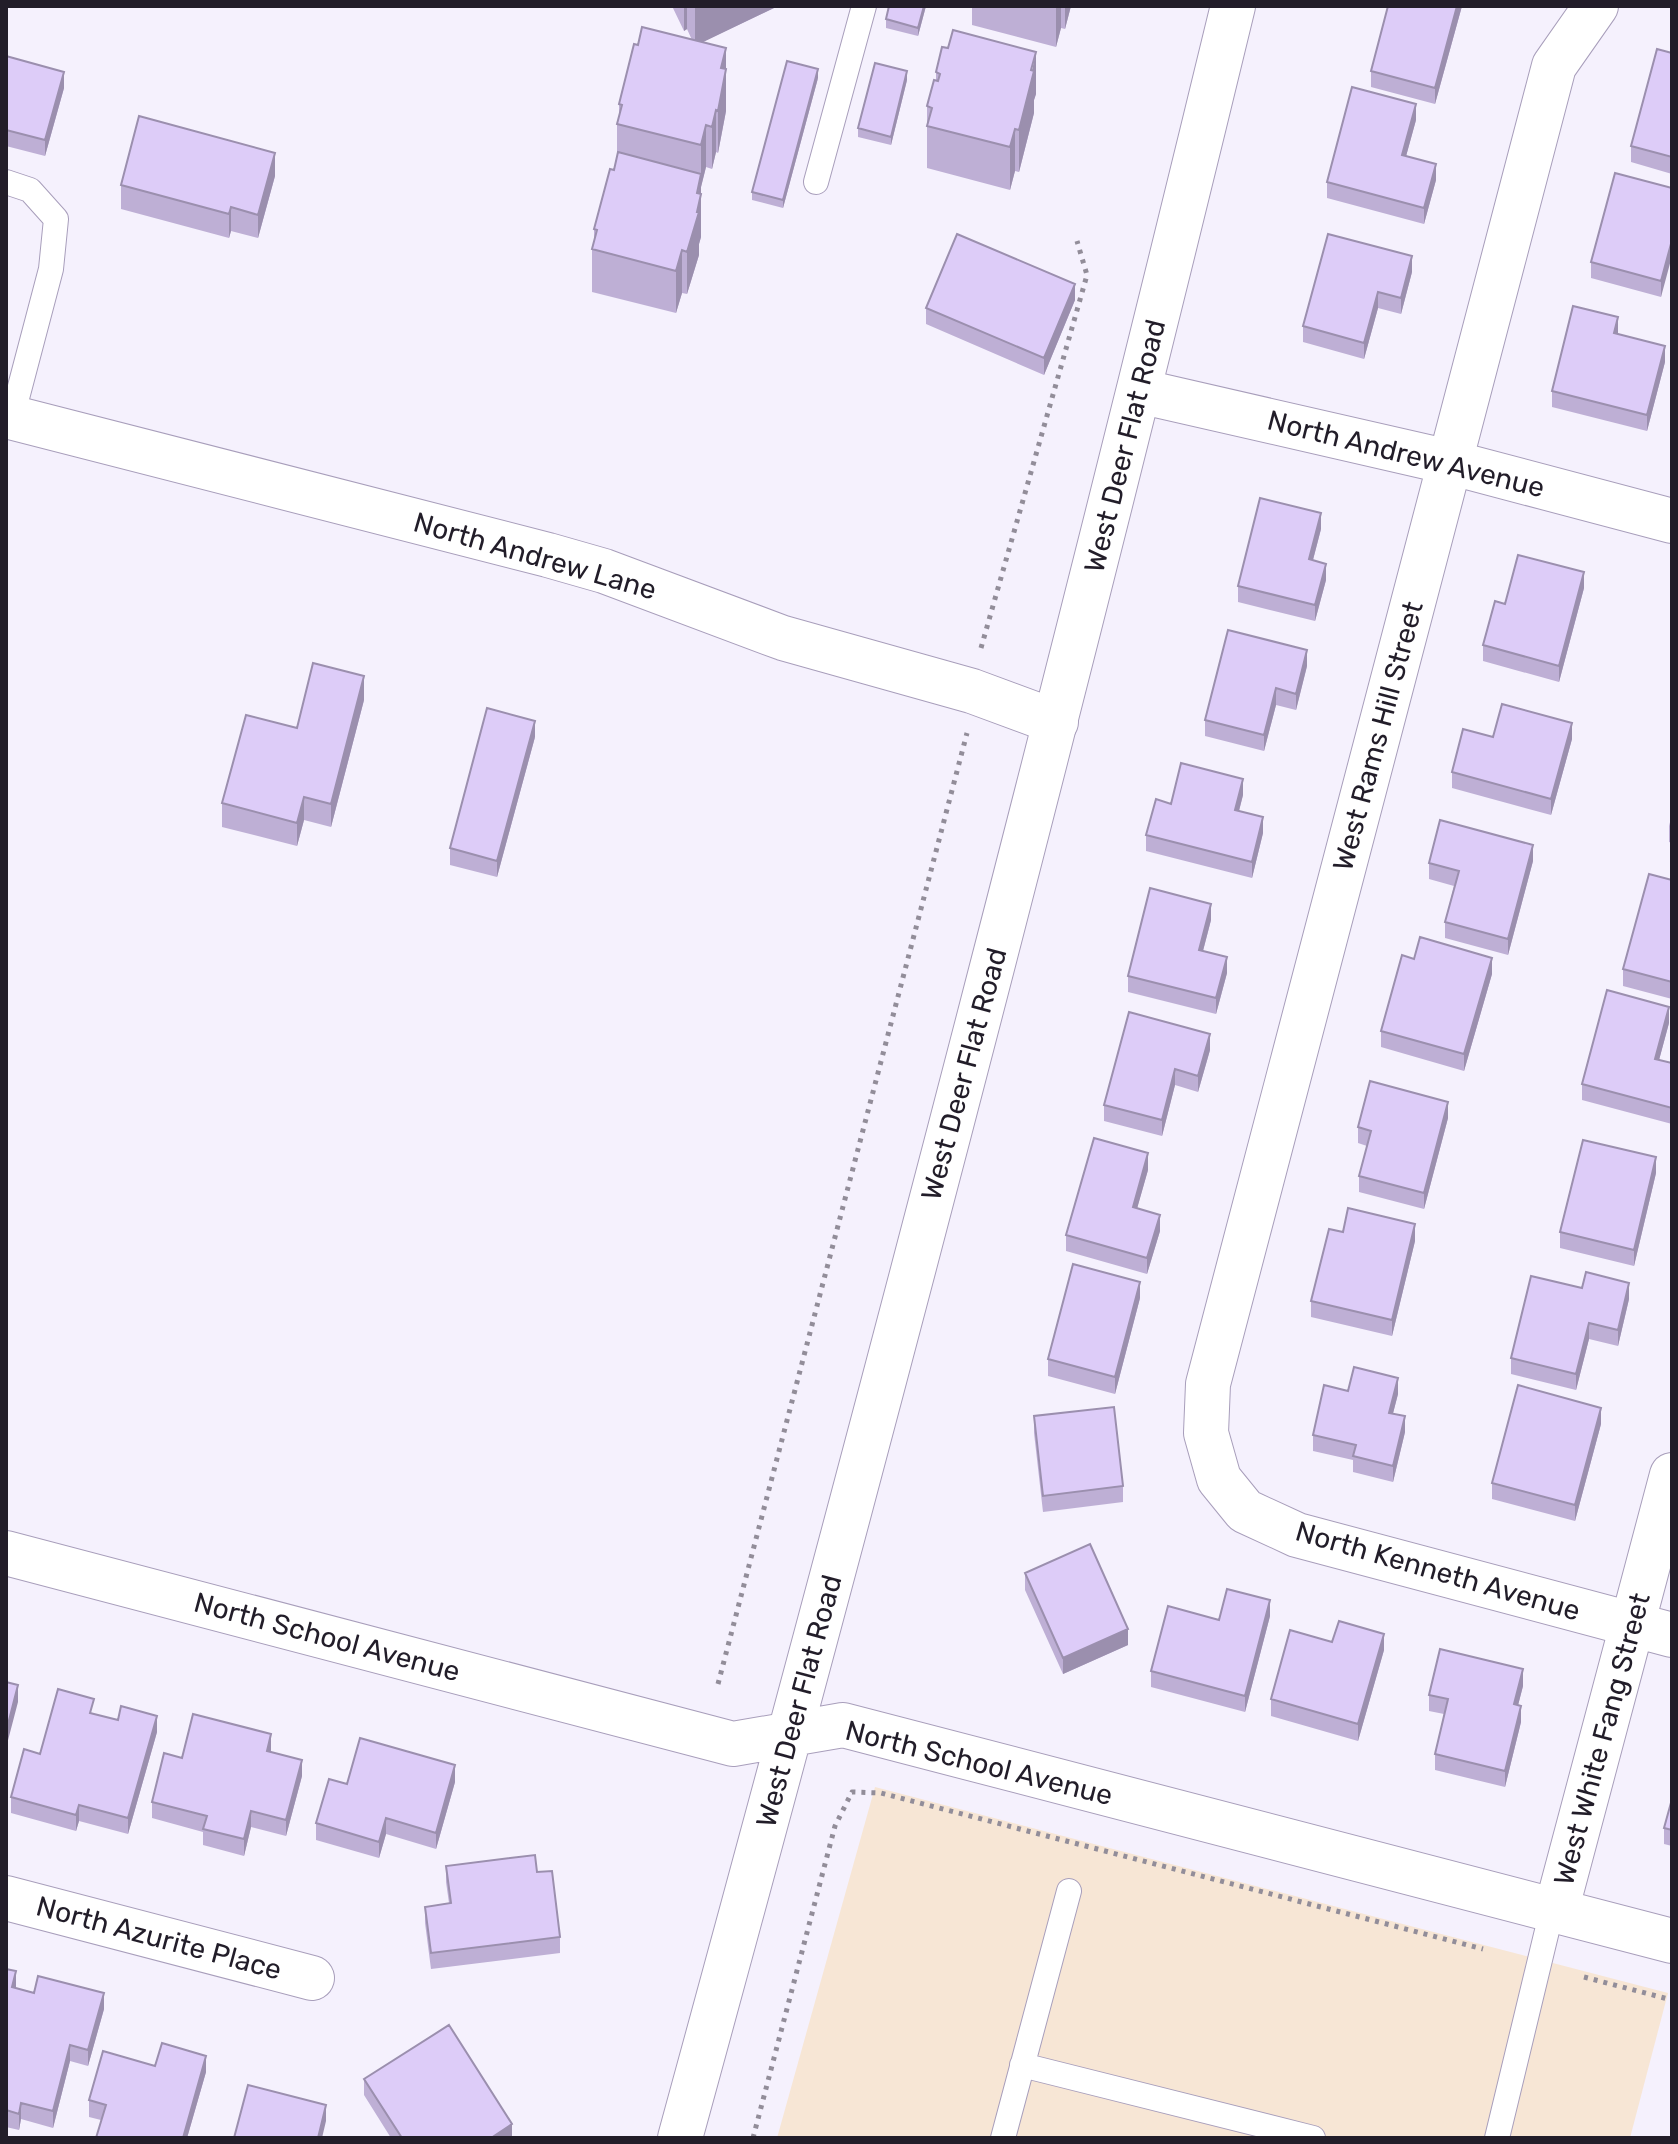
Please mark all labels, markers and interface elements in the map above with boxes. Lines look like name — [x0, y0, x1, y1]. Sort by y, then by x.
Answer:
street label: West Deer Flat Road — [1078, 316, 1172, 576]
street label: North Andrew Avenue — [1264, 404, 1548, 504]
street label: North Andrew Lane — [410, 506, 660, 606]
street label: West Rams Hill Street — [1326, 598, 1430, 874]
street label: West Deer Flat Road — [914, 944, 1014, 1204]
street label: North Kenneth Avenue — [1292, 1515, 1584, 1627]
street label: West Deer Flat Road — [749, 1571, 849, 1831]
street label: North School Avenue — [190, 1586, 464, 1688]
street label: West White Fang Street — [1547, 1589, 1657, 1889]
street label: North School Avenue — [842, 1714, 1116, 1812]
street label: North Azurite Place — [33, 1889, 285, 1987]

